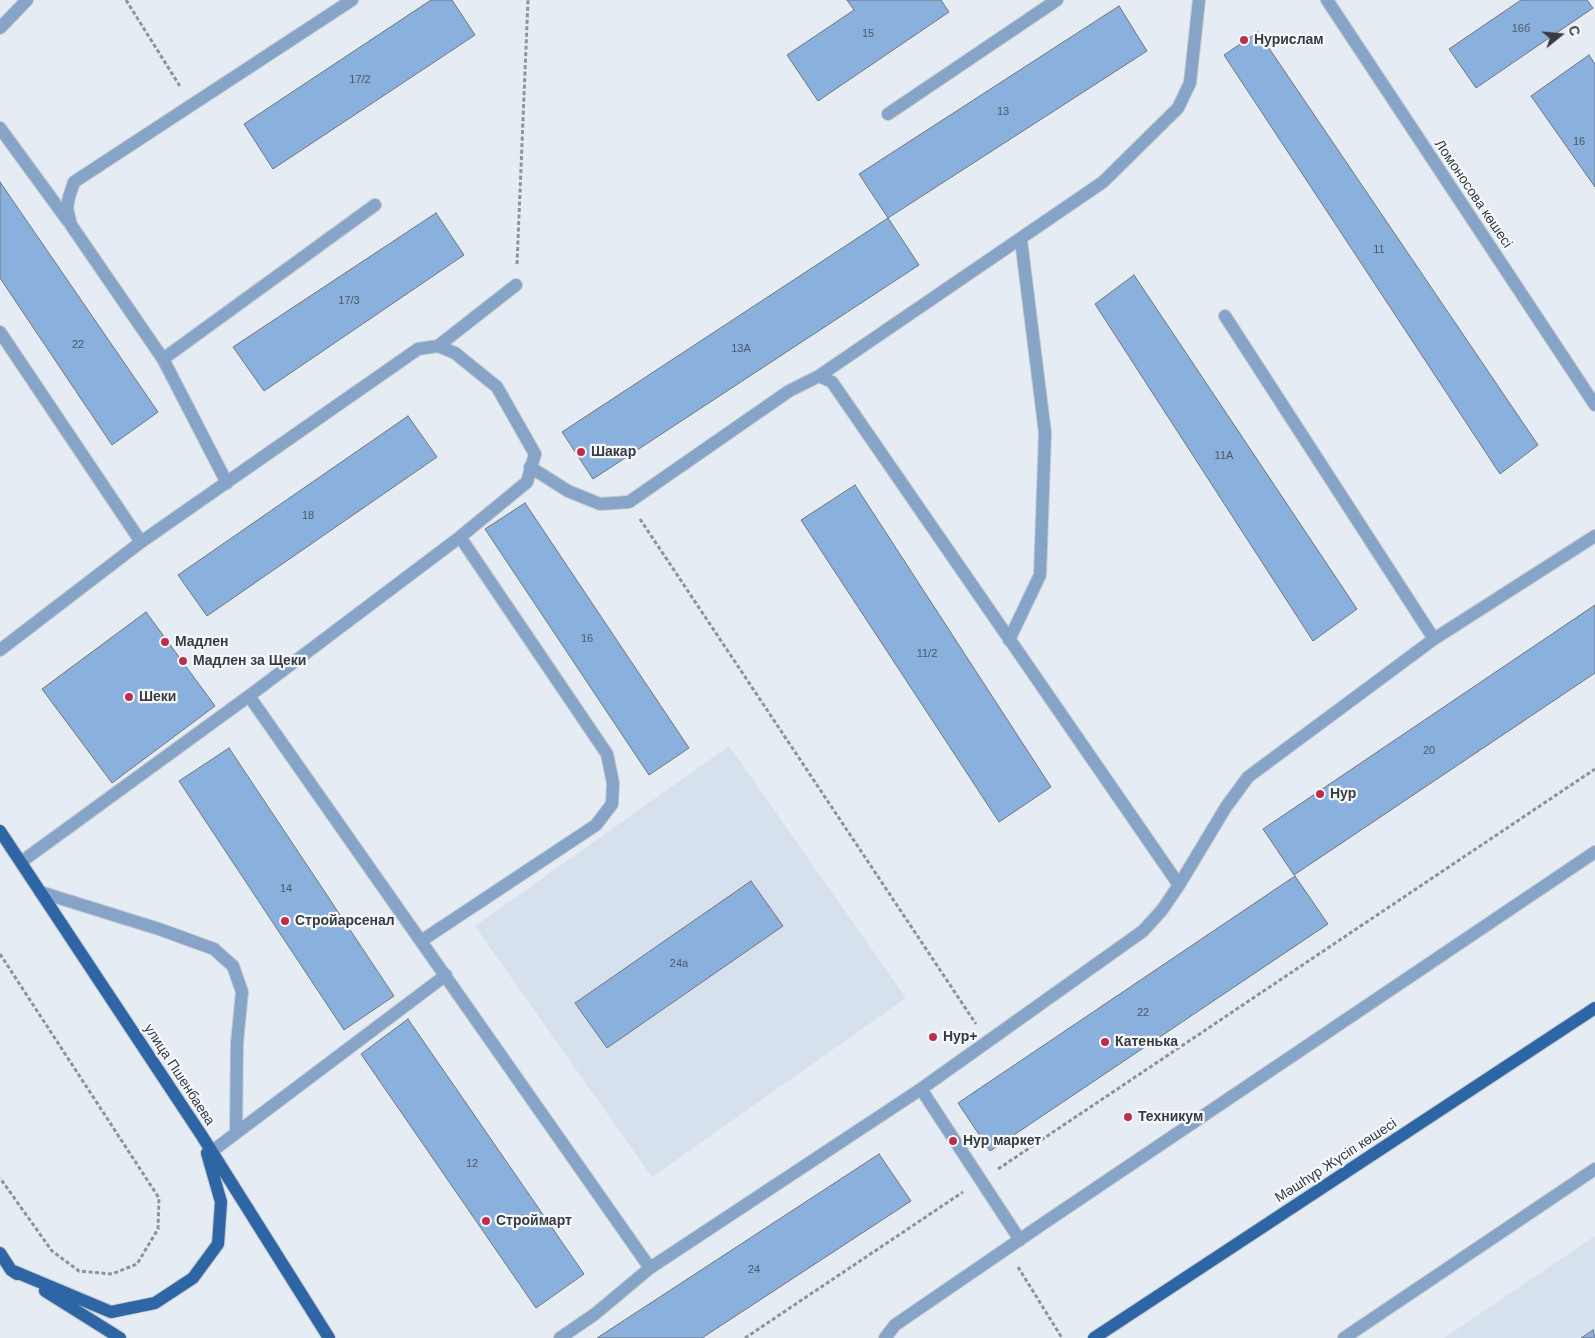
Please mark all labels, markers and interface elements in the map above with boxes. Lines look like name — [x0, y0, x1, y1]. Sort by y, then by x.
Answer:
north arrow — [1535, 10, 1585, 60]
house number: 16б — [1512, 22, 1530, 36]
text: С — [1565, 23, 1583, 38]
house number: 15 — [862, 27, 874, 41]
place label: Нурислам — [1254, 32, 1324, 48]
marker: Нурислам — [1238, 34, 1250, 46]
house number: 17/2 — [349, 73, 371, 87]
house number: 13 — [997, 105, 1009, 119]
house number: 16 — [1573, 135, 1585, 149]
street label: Ломоносова көшесі — [1431, 137, 1515, 251]
house number: 11 — [1373, 243, 1385, 257]
house number: 17/3 — [338, 294, 360, 308]
house number: 22 — [72, 338, 84, 352]
house number: 13А — [731, 342, 751, 356]
place label: Шакар — [591, 444, 636, 460]
marker: Шакар — [575, 446, 587, 458]
house number: 11А — [1215, 449, 1233, 463]
house number: 18 — [302, 509, 314, 523]
house number: 16 — [581, 632, 593, 646]
place label: Мадлен — [175, 634, 228, 650]
marker: Мадлен — [159, 636, 171, 648]
house number: 11/2 — [917, 647, 937, 661]
place label: Мадлен за Щеки — [193, 653, 306, 669]
marker: Мадлен за Щеки — [177, 655, 189, 667]
place label: Шеки — [139, 689, 176, 705]
marker: Шеки — [123, 691, 135, 703]
house number: 20 — [1423, 744, 1435, 758]
place label: Нур — [1330, 786, 1356, 802]
marker: Нур — [1314, 788, 1326, 800]
house number: 14 — [280, 882, 292, 896]
place label: Стройарсенал — [295, 913, 395, 929]
marker: Стройарсенал — [279, 915, 291, 927]
house number: 24а — [670, 957, 688, 971]
house number: 22 — [1137, 1006, 1149, 1020]
street label: улица Пшенбаева — [140, 1021, 218, 1129]
place label: Нур+ — [943, 1029, 977, 1045]
marker: Нур+ — [927, 1031, 939, 1043]
place label: Катенька — [1115, 1034, 1178, 1050]
marker: Катенька — [1099, 1036, 1111, 1048]
place label: Техникум — [1138, 1109, 1203, 1125]
marker: Техникум — [1122, 1111, 1134, 1123]
street label: Мәшһүр Жүсіп көшесі — [1272, 1115, 1400, 1207]
place label: Нур маркет — [963, 1133, 1041, 1149]
marker: Нур маркет — [947, 1135, 959, 1147]
house number: 12 — [466, 1157, 478, 1171]
place label: Строймарт — [496, 1213, 572, 1229]
marker: Строймарт — [480, 1215, 492, 1227]
house number: 24 — [748, 1263, 760, 1277]

